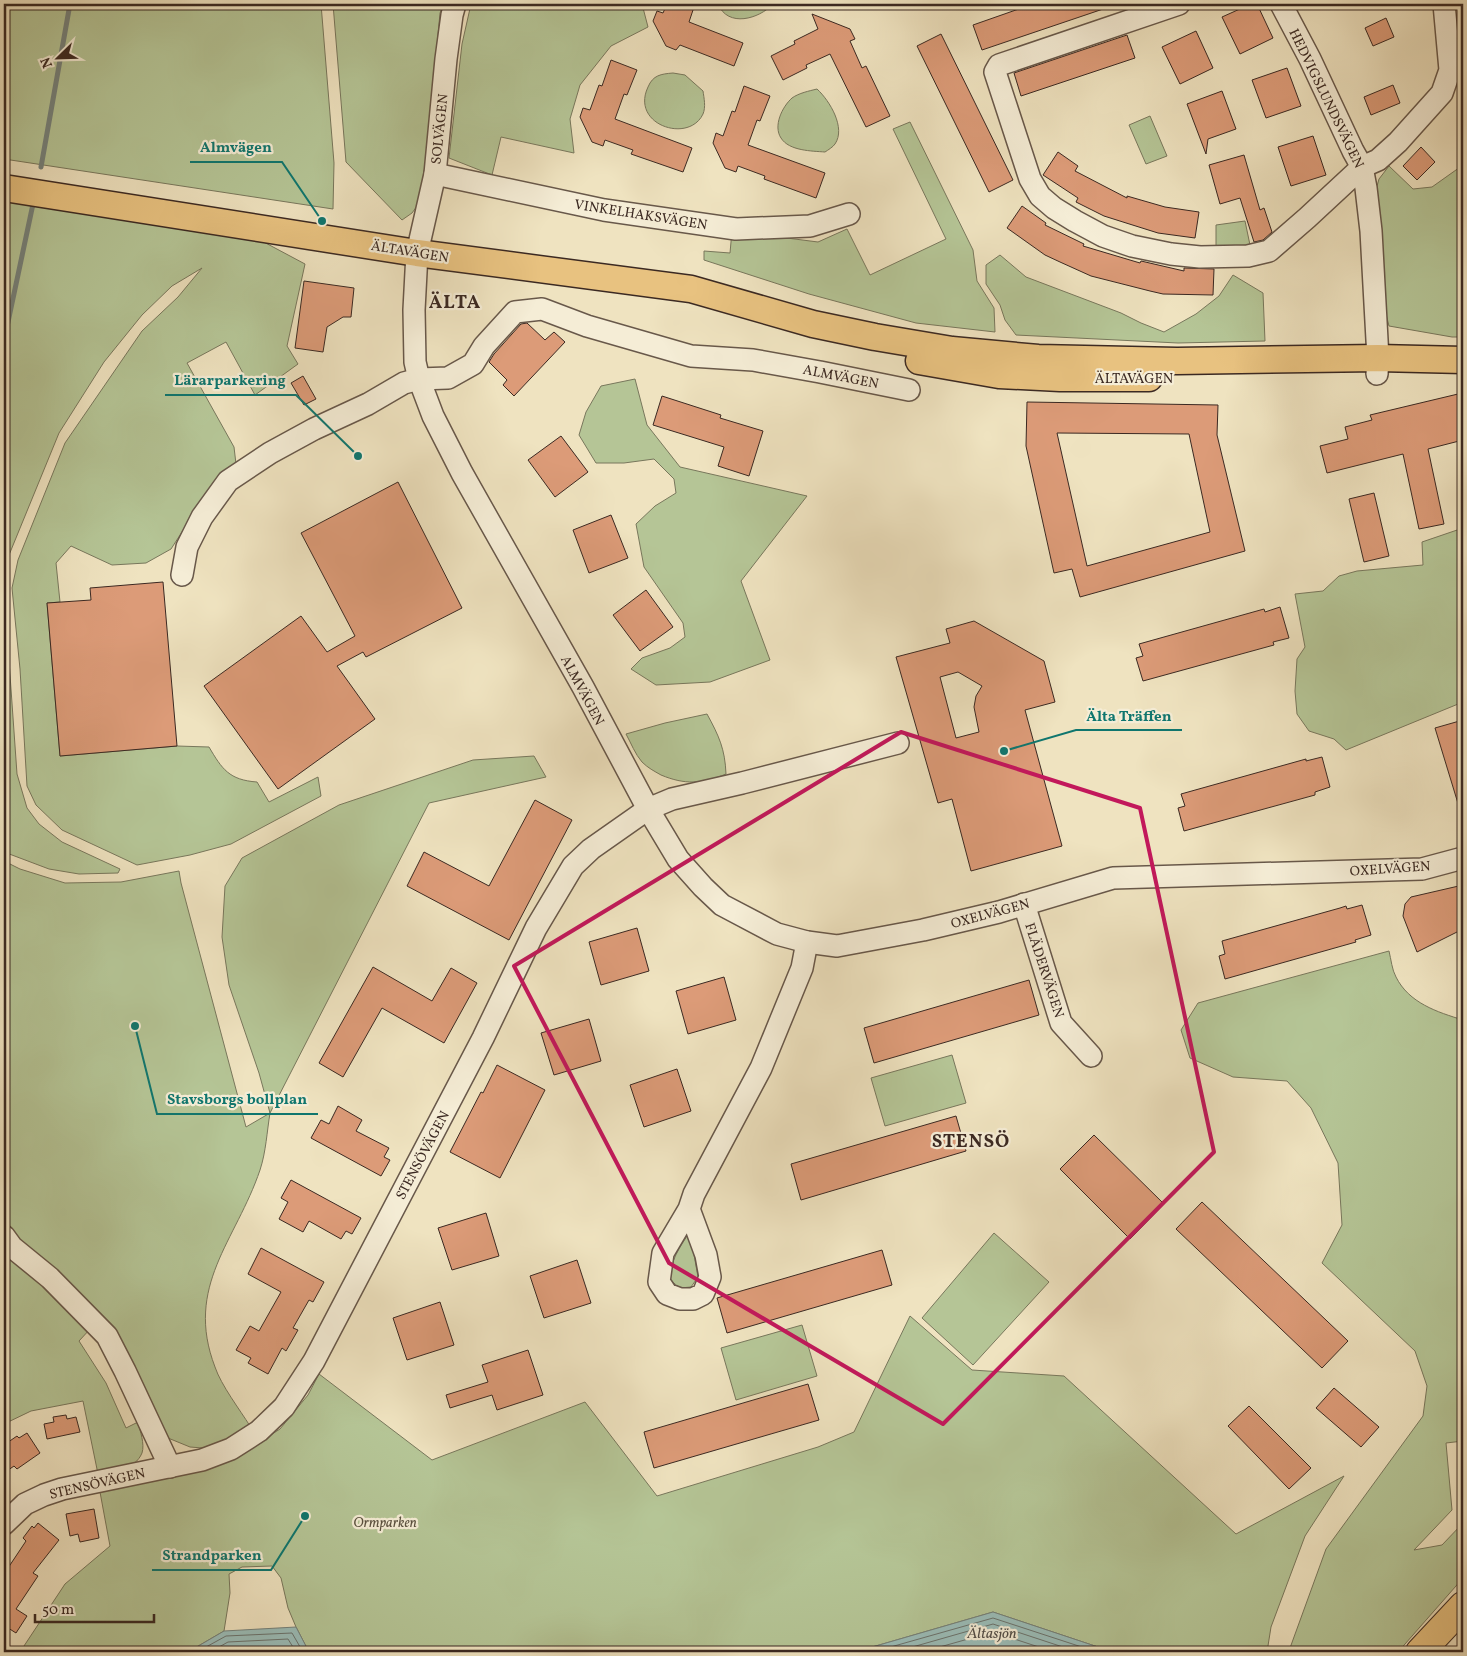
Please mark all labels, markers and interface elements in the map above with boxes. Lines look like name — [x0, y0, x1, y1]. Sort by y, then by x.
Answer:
street label: HEDVIGSLUNDSVÄGEN — [1284, 26, 1368, 172]
north arrow — [32, 32, 82, 82]
text: N — [37, 54, 58, 71]
street label: SOLVÄGEN — [427, 93, 454, 165]
callout: Almvägen — [190, 132, 282, 162]
text: Almvägen — [200, 138, 272, 159]
street label: VINKELHAKSVÄGEN — [573, 196, 709, 235]
street label: ÄLTAVÄGEN — [370, 237, 450, 268]
district label: ÄLTA — [429, 290, 481, 316]
street label: ALMVÄGEN — [801, 361, 880, 394]
callout: Lärarparkering — [165, 365, 296, 395]
street label: ÄLTAVÄGEN — [1095, 370, 1173, 389]
text: Lärarparkering — [174, 371, 286, 392]
street label: ALMVÄGEN — [555, 652, 608, 729]
callout: Älta Träffen — [1076, 700, 1182, 730]
text: Älta Träffen — [1086, 707, 1172, 728]
street label: OXELVÄGEN — [1349, 857, 1431, 882]
street label: OXELVÄGEN — [949, 895, 1032, 934]
street label: FLÄDERVÄGEN — [1019, 920, 1068, 1021]
callout: Stavsborgs bollplan — [157, 1084, 318, 1114]
text: Stavsborgs bollplan — [167, 1090, 307, 1111]
street label: STENSÖVÄGEN — [392, 1108, 455, 1203]
district label: STENSÖ — [932, 1129, 1010, 1155]
street label: STENSÖVÄGEN — [48, 1464, 147, 1505]
park label: Ormparken — [353, 1514, 417, 1533]
callout: Strandparken — [152, 1540, 271, 1570]
text: Strandparken — [162, 1546, 262, 1567]
scale bar — [35, 1591, 154, 1623]
text: 50 m — [42, 1600, 74, 1621]
water label: Ältasjön — [966, 1624, 1017, 1645]

